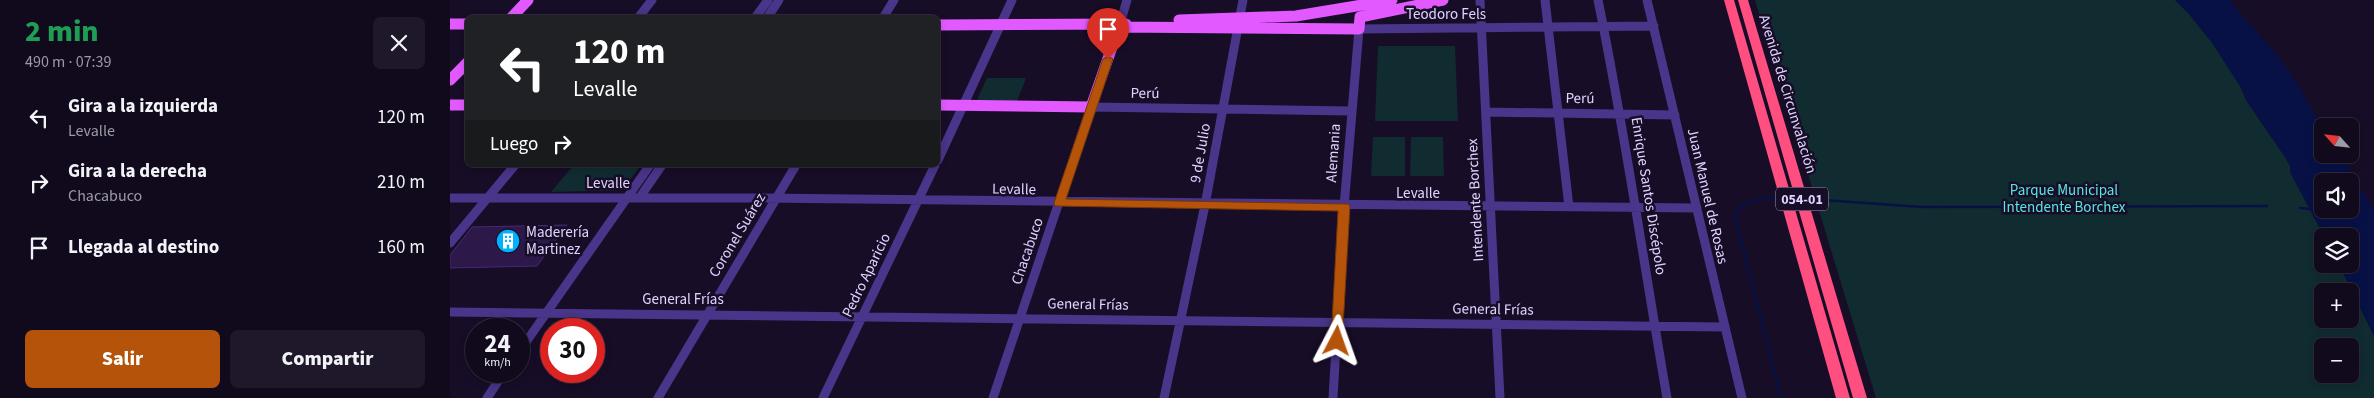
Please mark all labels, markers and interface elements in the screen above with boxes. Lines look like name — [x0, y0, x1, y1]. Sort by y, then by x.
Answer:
street label: Teodoro Fels — [1406, 4, 1486, 25]
pin — [1087, 8, 1129, 59]
text: 2 min — [25, 10, 99, 53]
street label: Avenida de Circunvalación — [1753, 12, 1822, 176]
icon: arrive — [1094, 15, 1122, 43]
button: close — [373, 17, 425, 69]
text: 120 m — [573, 27, 665, 77]
icon: left — [490, 35, 555, 100]
text: 490 m · 07:39 — [25, 51, 112, 73]
text: Levalle — [573, 73, 638, 105]
street label: Perú — [1130, 83, 1160, 104]
street label: Perú — [1565, 88, 1595, 109]
text: Gira a la izquierda — [68, 93, 218, 120]
icon: left — [25, 104, 53, 132]
text: 120 m — [377, 104, 425, 131]
street label: Enrique Santos Discépolo — [1626, 116, 1671, 277]
north arrow — [2314, 118, 2359, 162]
map controls — [2314, 118, 2359, 383]
text: Levalle — [68, 120, 115, 142]
street label: 9 de Julio — [1185, 122, 1216, 185]
street label: Alemania — [1321, 123, 1346, 183]
street label: Juan Manuel de Rosas — [1682, 126, 1733, 266]
icon: right — [548, 130, 576, 158]
text: Luego — [490, 131, 538, 158]
street label: Intendente Borchex — [1462, 138, 1489, 262]
text: Gira a la derecha — [68, 158, 207, 185]
icon: right — [25, 169, 53, 197]
text: 210 m — [377, 169, 425, 196]
street label: Levalle — [586, 173, 630, 194]
button: sound — [2314, 173, 2359, 218]
street label: Levalle — [992, 179, 1036, 200]
park label: Parque Municipal Intendente Borchex — [2003, 180, 2126, 218]
street label: Levalle — [1396, 183, 1440, 204]
text: Chacabuco — [68, 185, 142, 207]
road number: 054-01 — [1776, 188, 1828, 210]
street label: Coronel Suárez — [704, 189, 771, 281]
street label: Chacabuco — [1006, 215, 1049, 288]
place label: Maderería Martinez — [526, 222, 589, 260]
building icon: Maderería Martinez — [495, 228, 521, 254]
button: layers — [2314, 228, 2359, 273]
street label: Pedro Aparicio — [837, 230, 896, 321]
icon: arrive — [25, 234, 53, 262]
text: Llegada al destino — [68, 234, 219, 261]
text: 160 m — [377, 234, 425, 261]
button: + — [2314, 283, 2359, 328]
street label: General Frías — [642, 289, 724, 310]
street label: General Frías — [1047, 293, 1129, 316]
street label: General Frías — [1452, 298, 1534, 321]
position arrow — [1310, 314, 1362, 366]
speed limit sign: 30 — [540, 318, 605, 383]
text: 24 — [484, 326, 511, 362]
button: Salir — [25, 330, 220, 388]
button: Compartir — [230, 330, 425, 388]
button: − — [2314, 338, 2359, 383]
text: km/h — [484, 354, 511, 371]

